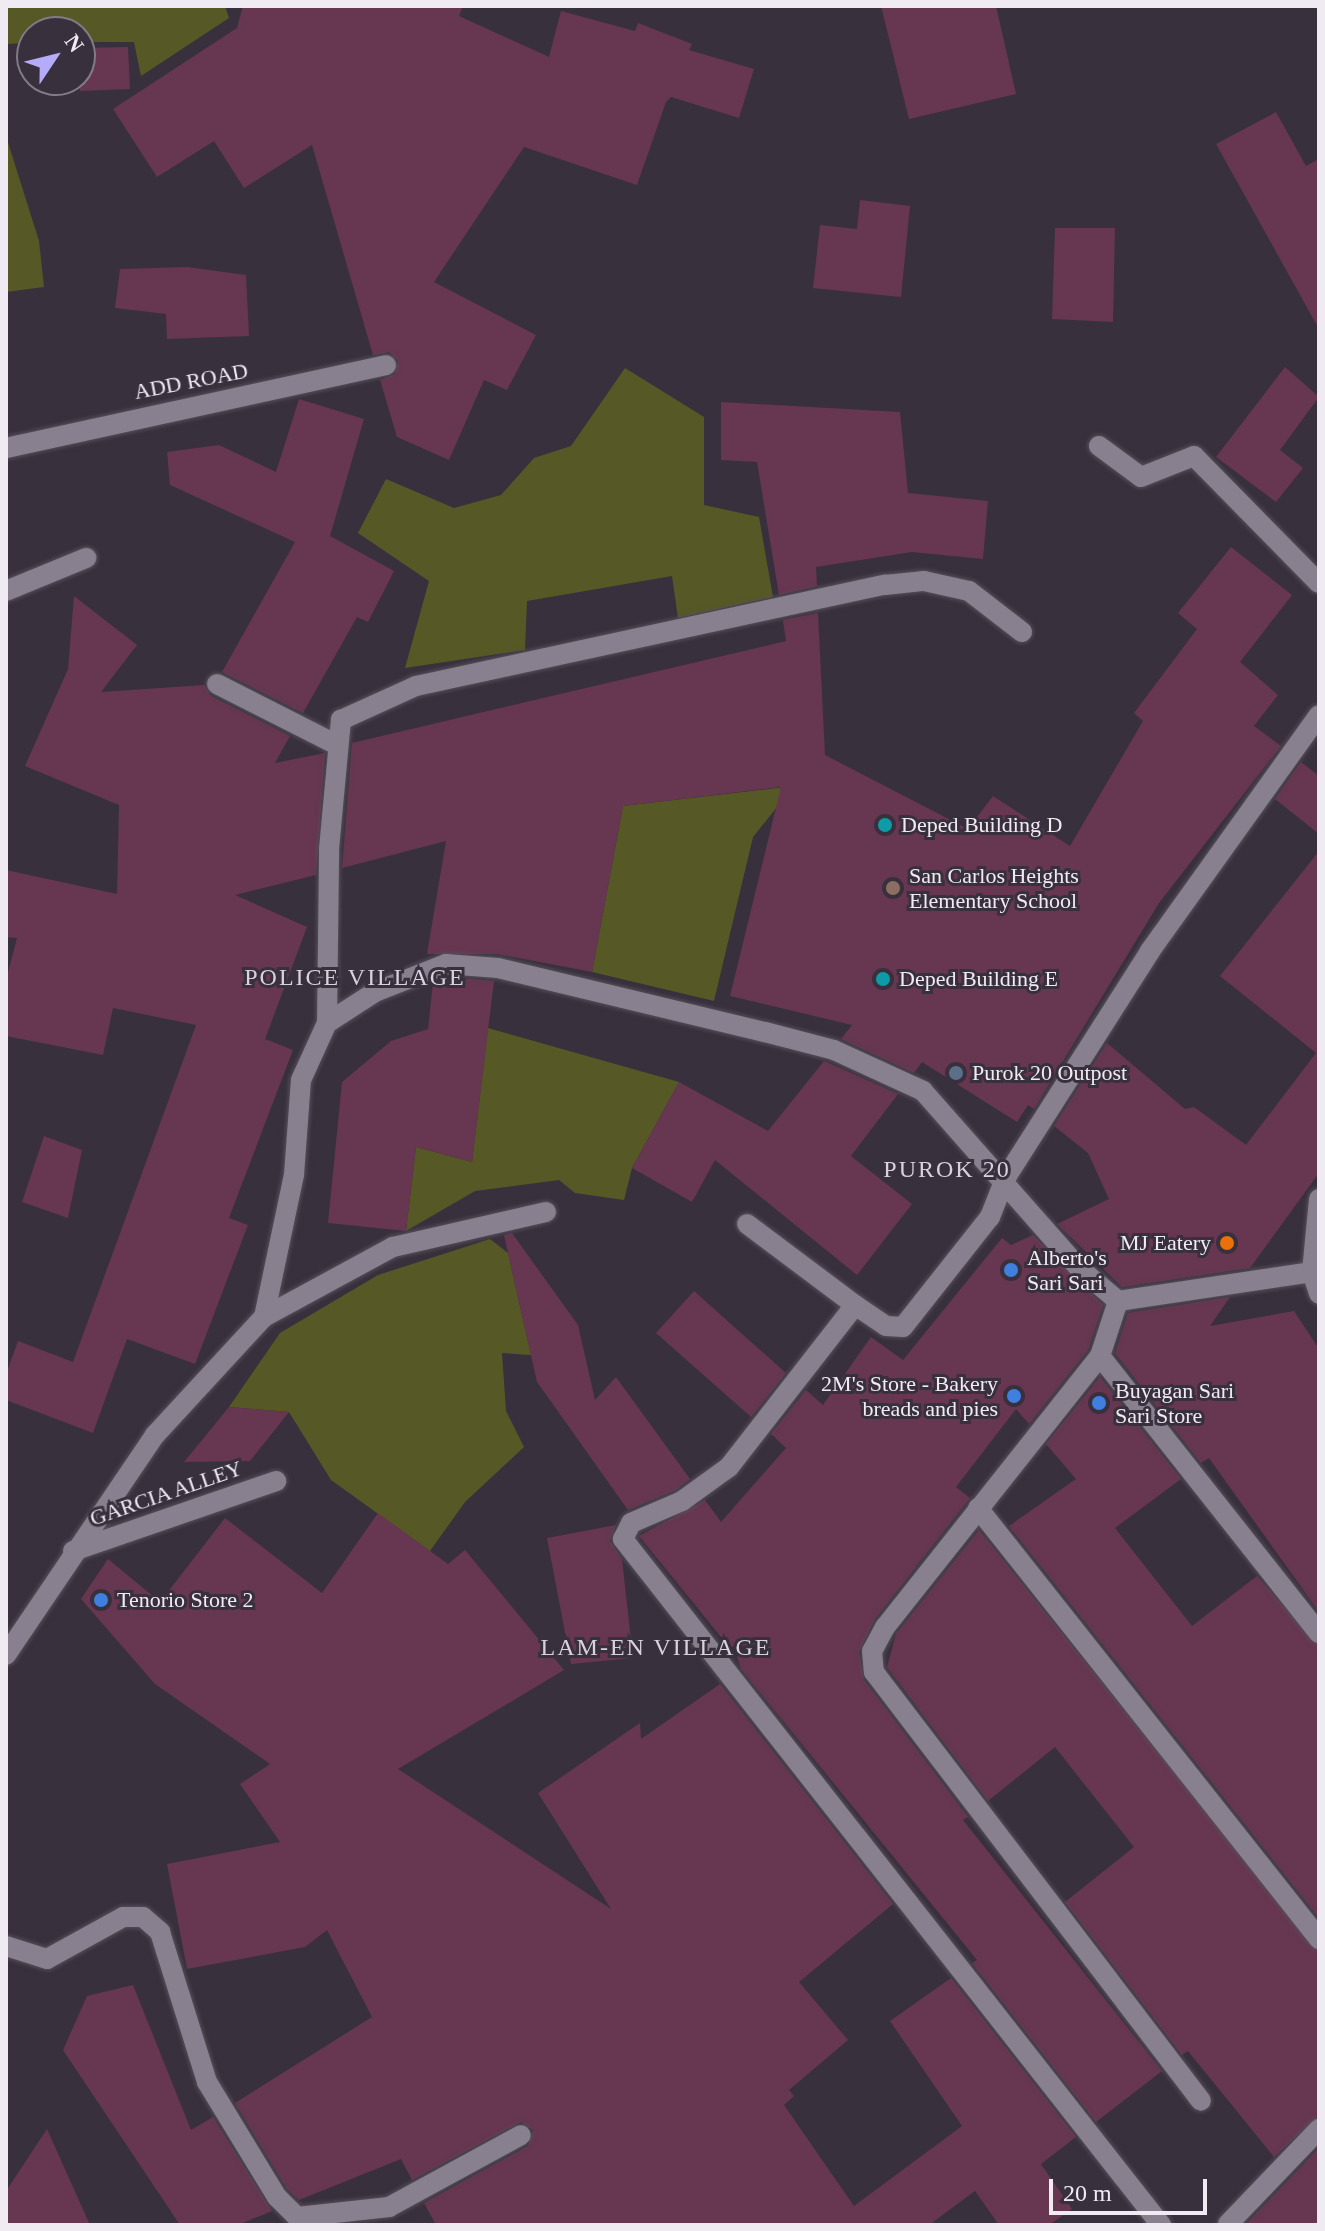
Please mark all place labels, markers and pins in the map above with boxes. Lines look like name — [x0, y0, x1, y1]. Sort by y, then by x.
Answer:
place label: Deped Building D — [901, 812, 1062, 838]
marker: Deped Building D — [876, 816, 894, 834]
place label: San Carlos Heights Elementary School — [909, 862, 1079, 914]
marker: San Carlos Heights Elementary School — [884, 879, 902, 897]
place label: Deped Building E — [899, 966, 1058, 992]
marker: Deped Building E — [874, 970, 892, 988]
place label: Purok 20 Outpost — [972, 1060, 1127, 1086]
marker: Purok 20 Outpost — [947, 1064, 965, 1082]
place label: MJ Eatery — [1120, 1230, 1211, 1256]
marker: MJ Eatery — [1218, 1234, 1236, 1252]
place label: Alberto's Sari Sari — [1027, 1244, 1107, 1296]
marker: Alberto's Sari Sari — [1002, 1261, 1020, 1279]
place label: 2M's Store - Bakery breads and pies — [821, 1370, 998, 1422]
place label: Buyagan Sari Sari Store — [1115, 1377, 1234, 1428]
marker: 2M's Store - Bakery breads and pies — [1005, 1387, 1023, 1405]
marker: Buyagan Sari Sari Store — [1090, 1394, 1108, 1412]
place label: Tenorio Store 2 — [117, 1587, 254, 1613]
marker: Tenorio Store 2 — [92, 1591, 110, 1609]

